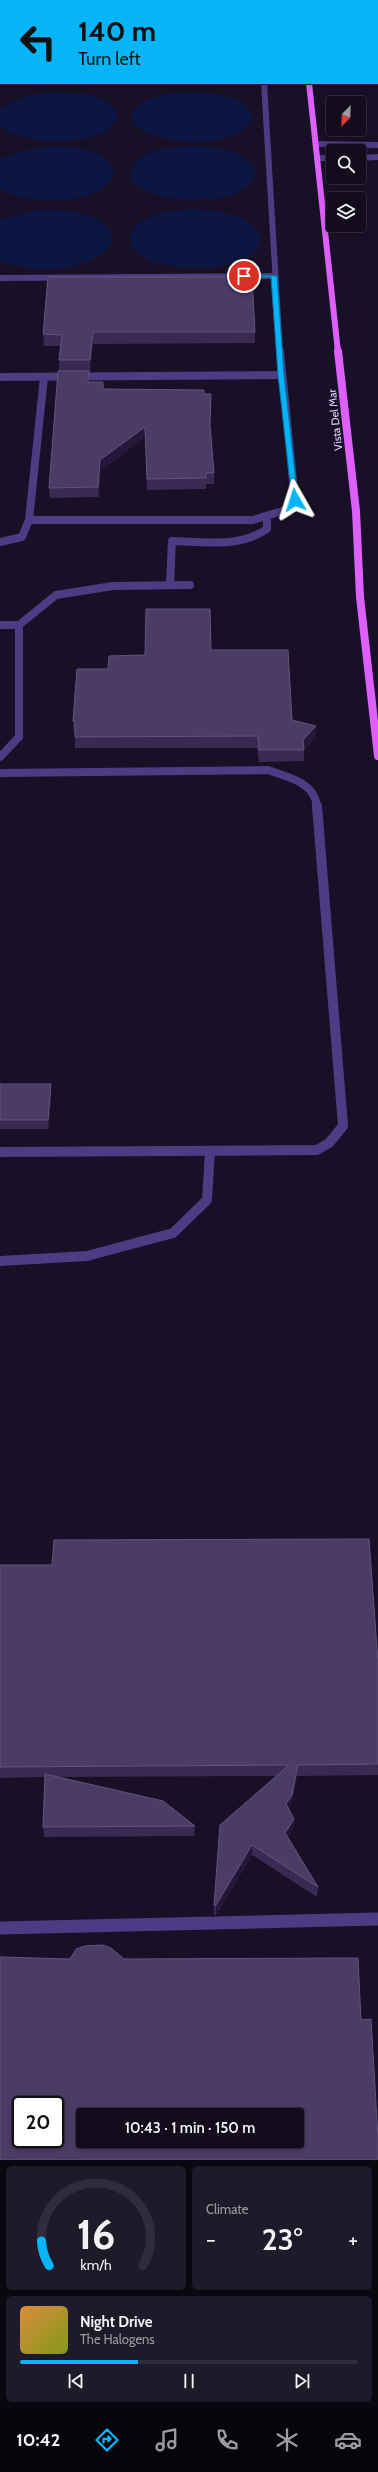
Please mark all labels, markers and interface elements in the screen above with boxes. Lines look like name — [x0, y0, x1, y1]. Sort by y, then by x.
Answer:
text: 140 m — [78, 14, 156, 48]
icon: left — [12, 16, 64, 68]
text: Turn left — [78, 48, 141, 70]
north arrow — [326, 96, 366, 136]
map controls — [326, 96, 366, 232]
button: search — [326, 144, 366, 184]
button: layers — [326, 192, 366, 232]
pin — [227, 259, 261, 293]
icon: arrive — [233, 265, 255, 287]
street label: Vista Del Mar — [325, 388, 345, 451]
position arrow — [274, 479, 316, 521]
speed limit sign: 20 — [12, 2096, 64, 2148]
text: 10:43 · 1 min · 150 m — [125, 2119, 255, 2137]
text: Climate — [206, 2201, 248, 2217]
text: 16 — [77, 2209, 115, 2259]
text: 23° — [262, 2221, 302, 2258]
text: − — [206, 2226, 216, 2253]
text: + — [348, 2226, 358, 2253]
text: km/h — [80, 2256, 112, 2274]
text: Night Drive — [80, 2313, 153, 2331]
text: The Halogens — [80, 2331, 155, 2347]
icon: previous — [65, 2370, 87, 2392]
icon: pause — [178, 2370, 200, 2392]
icon: next — [291, 2370, 313, 2392]
icon: directions — [93, 2426, 121, 2454]
icon: music — [153, 2426, 181, 2454]
icon: phone — [213, 2426, 241, 2454]
icon: climate — [273, 2426, 301, 2454]
icon: car — [334, 2426, 362, 2454]
text: 10:42 — [16, 2429, 60, 2451]

